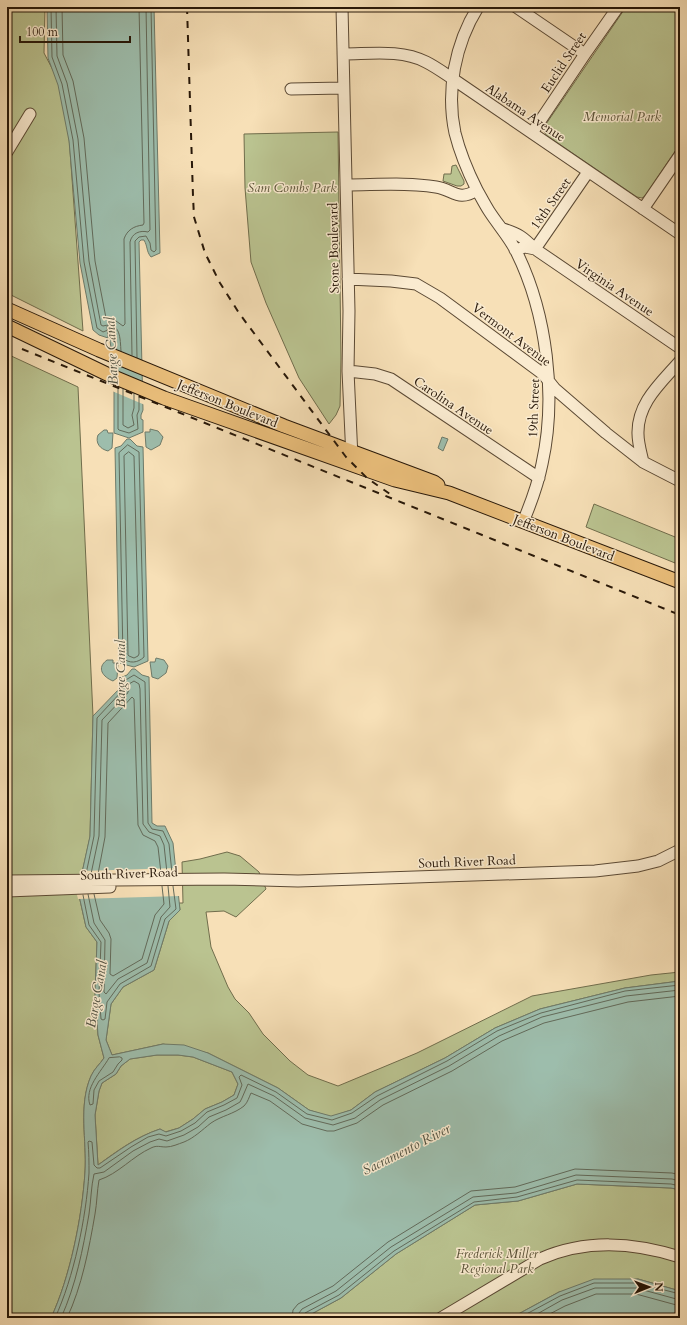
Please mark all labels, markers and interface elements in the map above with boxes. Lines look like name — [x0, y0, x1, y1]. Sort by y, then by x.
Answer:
scale bar — [20, 18, 130, 44]
text: 100 m — [26, 24, 59, 40]
street label: Euclid Street — [537, 29, 591, 97]
street label: Alabama Avenue — [482, 79, 569, 146]
park label: Memorial Park — [583, 108, 662, 126]
street label: 18th Street — [526, 174, 575, 233]
park label: Sam Combs Park — [247, 179, 337, 197]
street label: Stone Boulevard — [324, 203, 344, 293]
street label: Virginia Avenue — [572, 255, 657, 321]
street label: Vermont Avenue — [468, 299, 555, 371]
water label: Barge Canal — [100, 315, 123, 385]
street label: Carolina Avenue — [410, 372, 497, 439]
street label: Jefferson Boulevard — [173, 375, 281, 432]
street label: 19th Street — [524, 378, 544, 438]
street label: Jefferson Boulevard — [509, 510, 617, 566]
water label: Barge Canal — [111, 639, 130, 708]
street label: South River Road — [418, 851, 516, 873]
street label: South River Road — [80, 863, 178, 885]
water label: Barge Canal — [81, 958, 112, 1029]
water label: Sacramento River — [359, 1119, 454, 1180]
park label: Frederick Miller Regional Park — [456, 1245, 539, 1278]
north arrow — [629, 1267, 669, 1307]
text: N — [651, 1282, 666, 1292]

